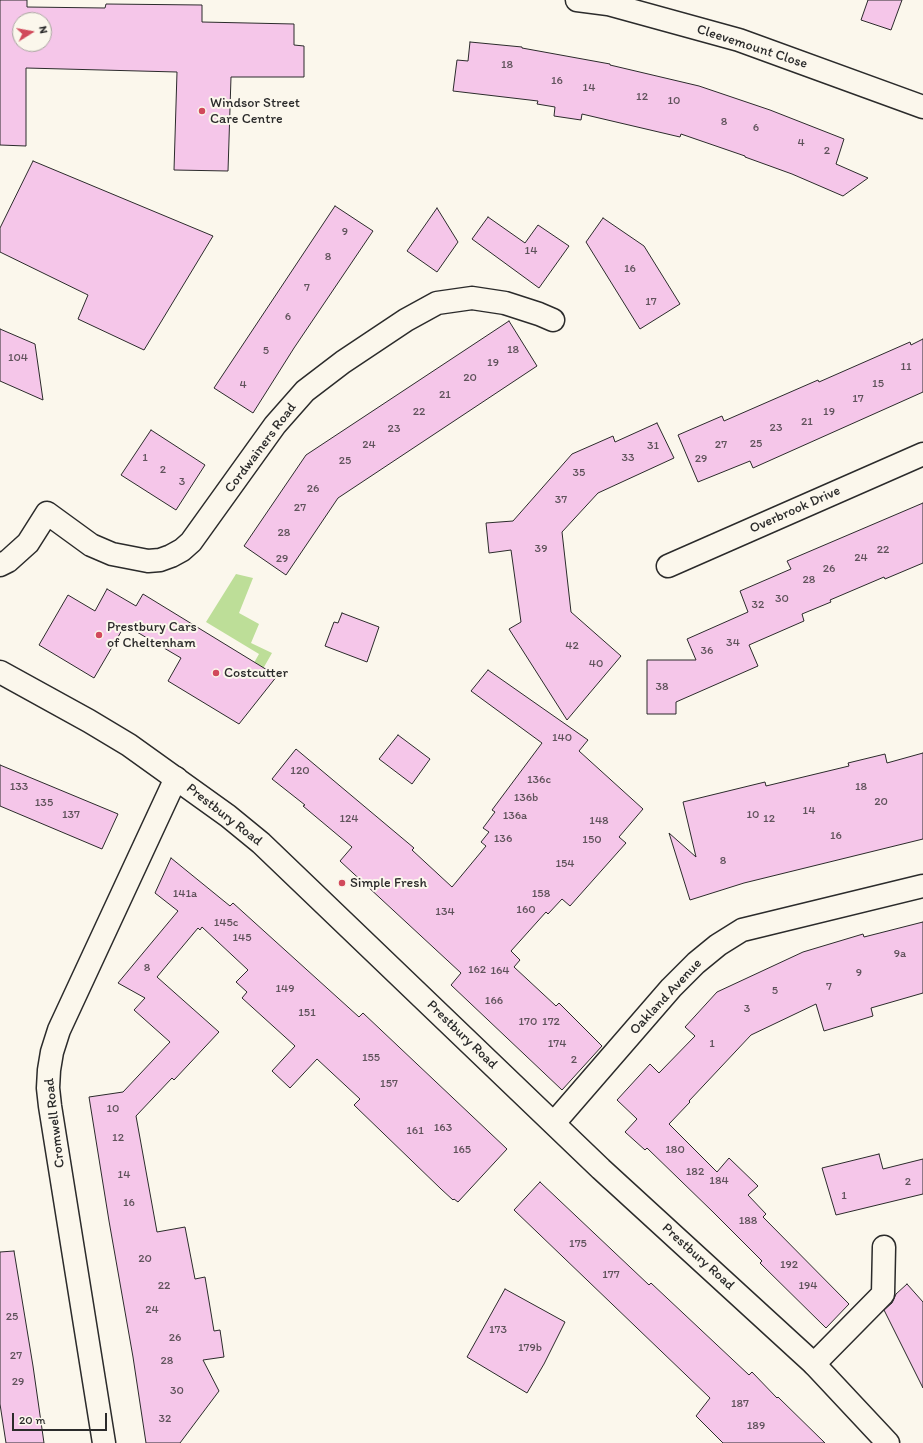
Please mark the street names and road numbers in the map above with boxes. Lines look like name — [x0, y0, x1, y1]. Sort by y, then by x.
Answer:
street label: Cleevemount Close — [695, 21, 809, 73]
street label: Cordwainers Road — [222, 400, 300, 496]
street label: Overbrook Drive — [747, 482, 843, 538]
street label: Prestbury Road — [183, 780, 265, 850]
street label: Oakland Avenue — [626, 955, 706, 1039]
street label: Prestbury Road — [423, 997, 501, 1073]
street label: Cromwell Road — [41, 1077, 69, 1169]
street label: Prestbury Road — [658, 1220, 738, 1294]

